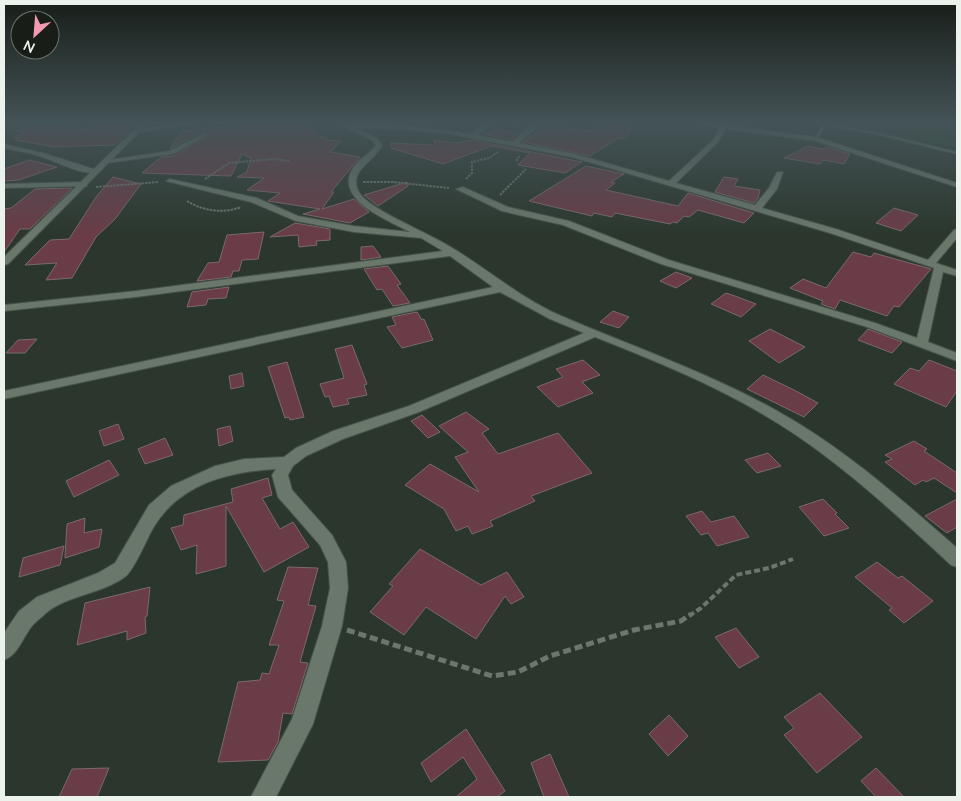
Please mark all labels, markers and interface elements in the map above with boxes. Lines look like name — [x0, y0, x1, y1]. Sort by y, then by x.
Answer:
north arrow — [10, 10, 60, 60]
text: N — [21, 37, 38, 57]

